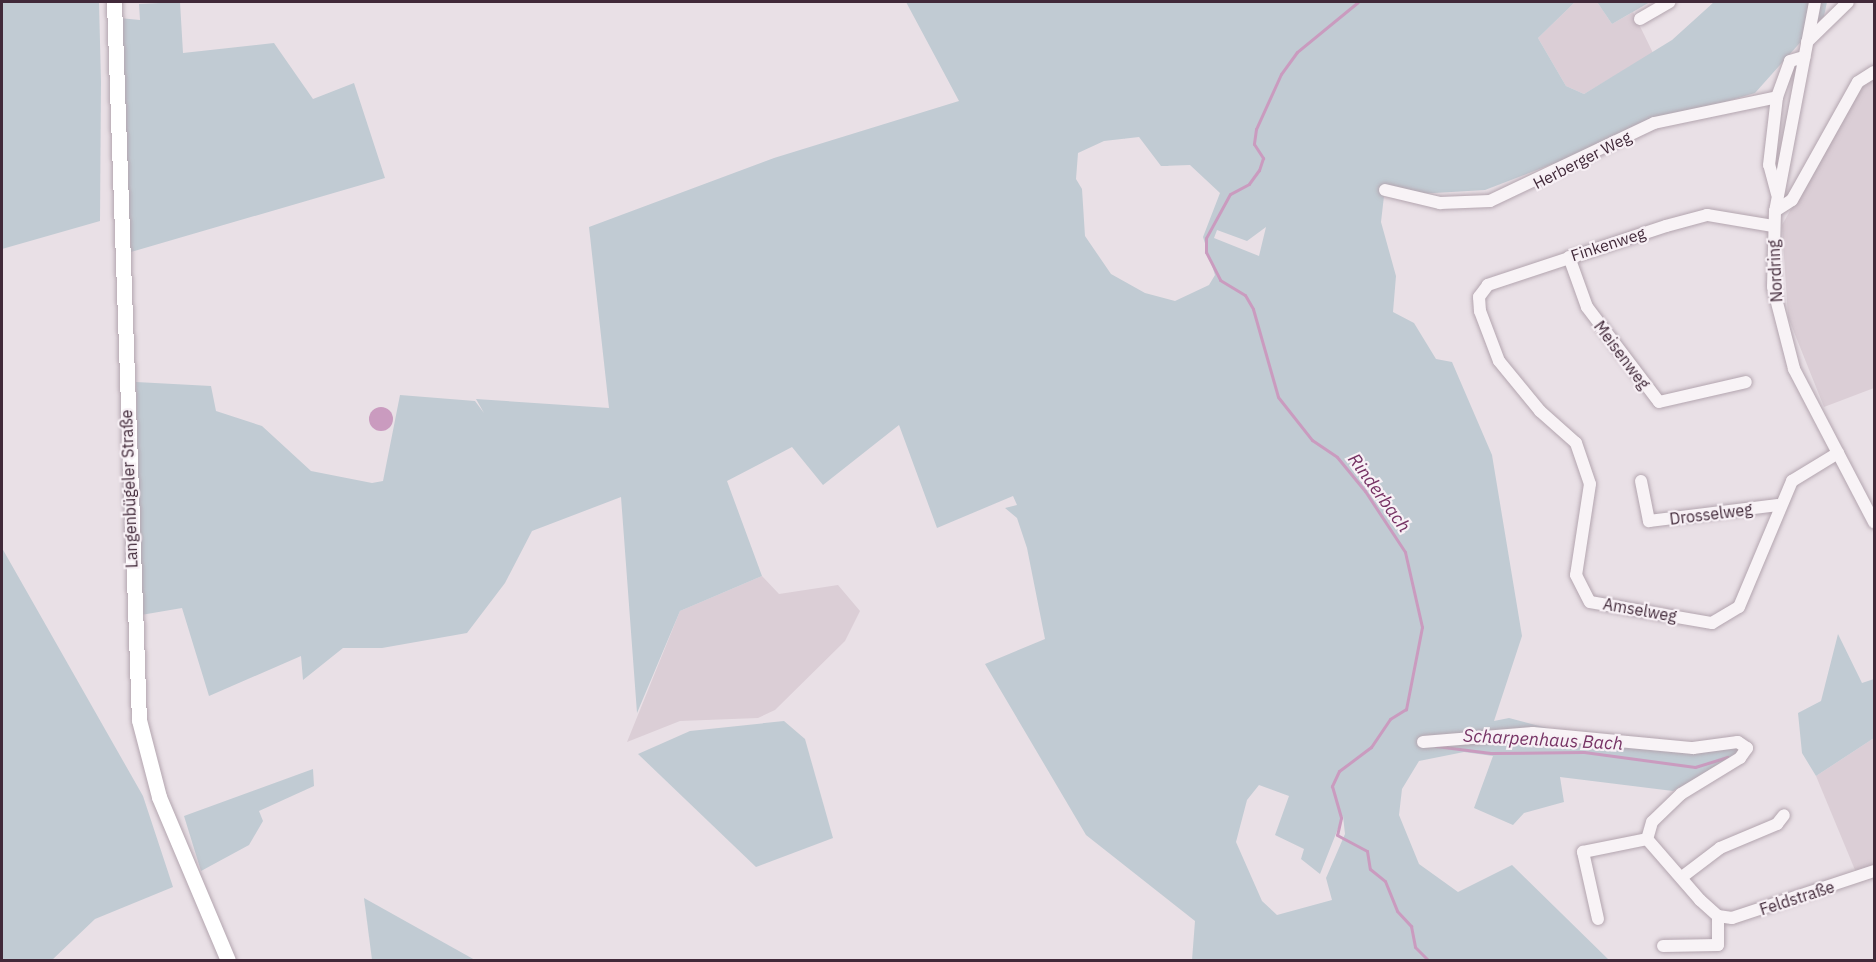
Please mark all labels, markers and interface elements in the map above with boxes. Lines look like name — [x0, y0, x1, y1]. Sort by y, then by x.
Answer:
street label: Herberger Weg — [1530, 127, 1634, 193]
street label: Finkenweg — [1568, 223, 1648, 265]
street label: Nordring — [1764, 239, 1786, 303]
street label: Meisenweg — [1590, 317, 1654, 393]
street label: Langenbügeler Straße — [117, 409, 141, 569]
water label: Rinderbach — [1343, 449, 1415, 537]
street label: Drosselweg — [1668, 499, 1754, 529]
street label: Amselweg — [1602, 594, 1678, 626]
water label: Scharpenhaus Bach — [1462, 725, 1624, 755]
street label: Feldstraße — [1757, 877, 1837, 919]

